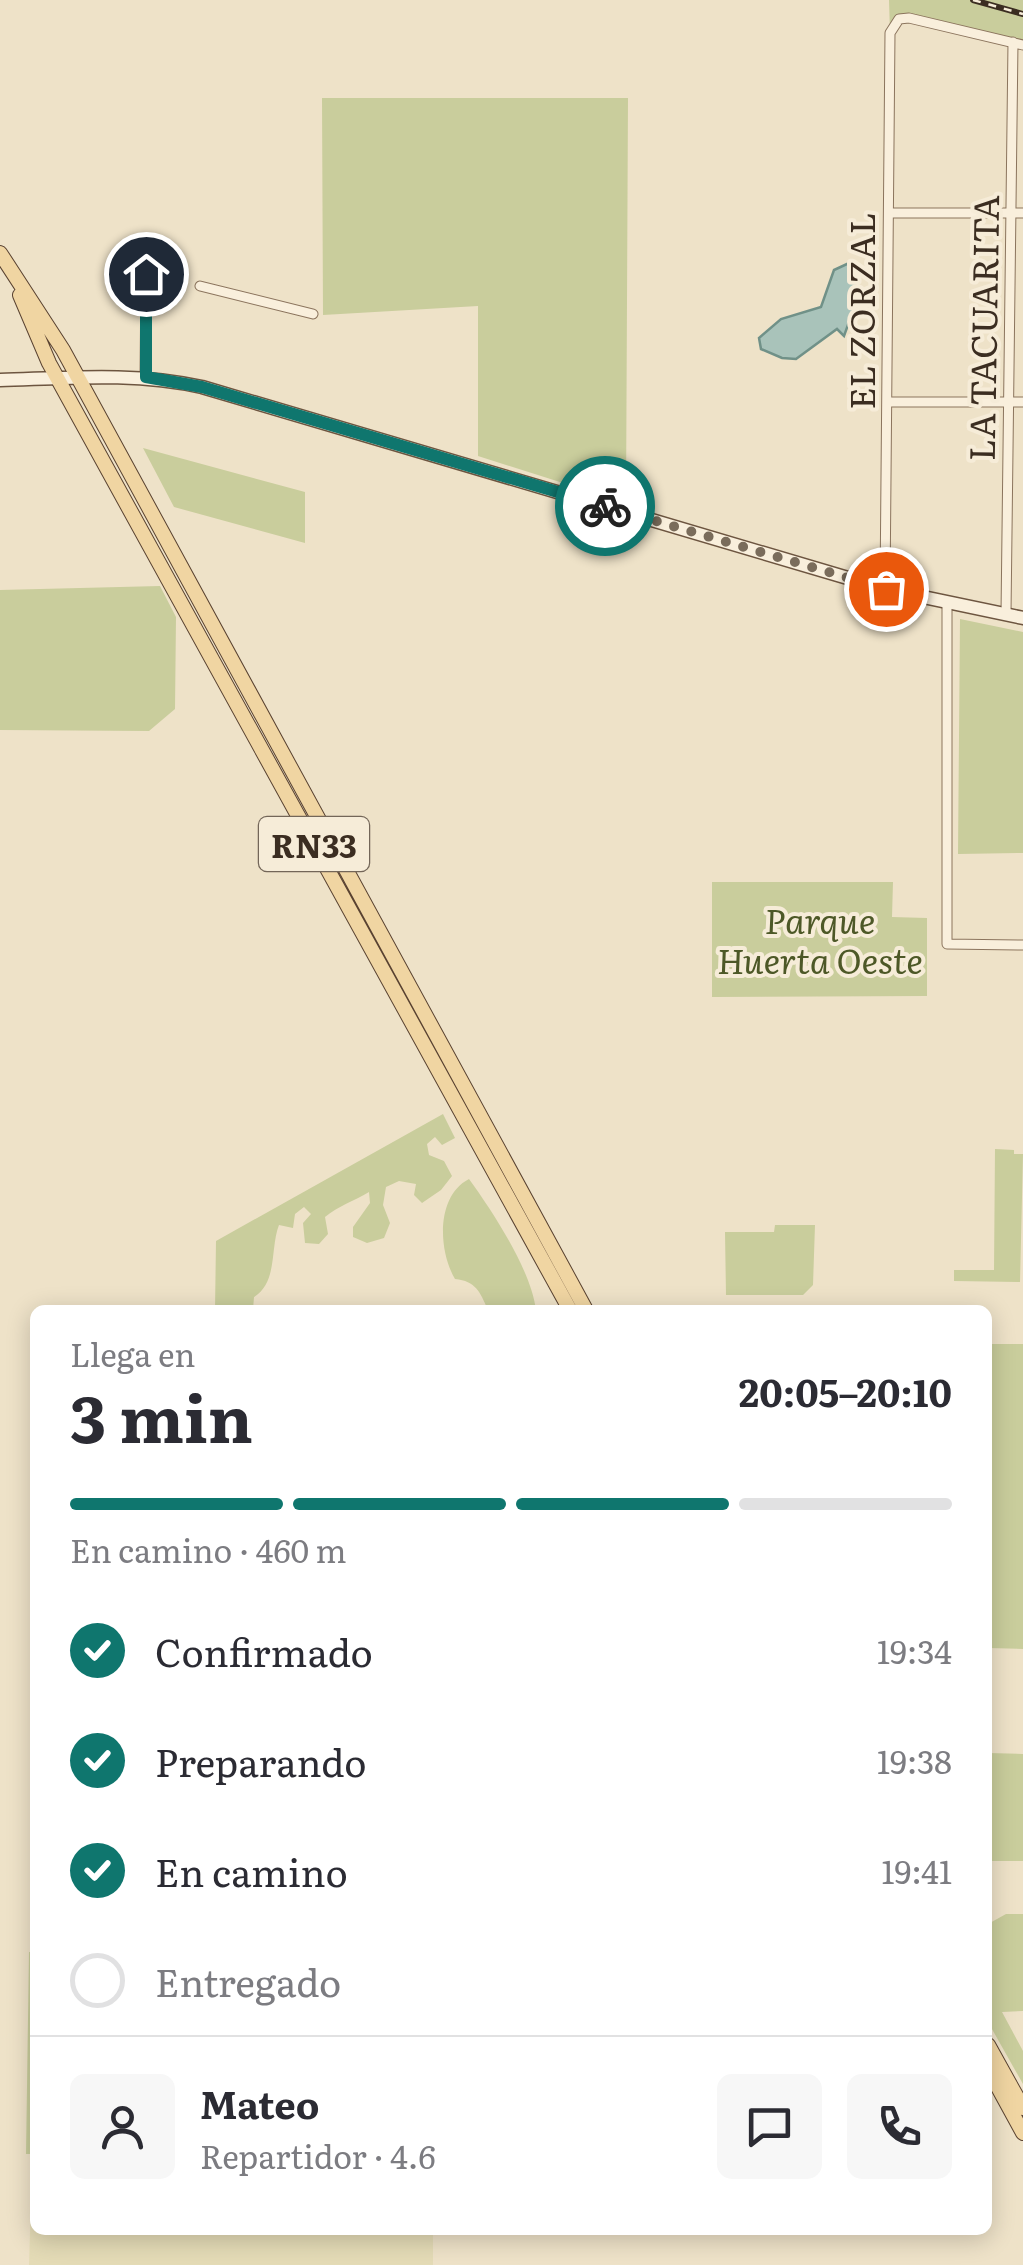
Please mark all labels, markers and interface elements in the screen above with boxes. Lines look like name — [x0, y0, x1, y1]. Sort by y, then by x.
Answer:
street label: LA TACUARITA — [954, 194, 1010, 461]
street label: EL ZORZAL — [834, 212, 886, 410]
pin — [104, 232, 189, 317]
icon: home — [119, 247, 174, 302]
courier — [555, 456, 655, 556]
icon: bike — [578, 479, 633, 534]
pin — [844, 547, 929, 632]
icon: bag — [859, 562, 914, 617]
road number: RN33 — [259, 817, 369, 871]
park label: Parque Huerta Oeste — [717, 893, 923, 985]
text: Llega en — [70, 1329, 195, 1377]
text: 20:05–20:10 — [739, 1362, 952, 1419]
text: 3 min — [70, 1366, 253, 1463]
text: En camino · 460 m — [70, 1525, 347, 1573]
text: Confirmado — [155, 1622, 373, 1679]
icon: check — [70, 1623, 125, 1678]
text: 19:34 — [877, 1626, 952, 1674]
text: Preparando — [155, 1732, 367, 1789]
icon: check — [70, 1733, 125, 1788]
text: 19:38 — [877, 1736, 952, 1784]
text: En camino — [155, 1842, 348, 1899]
icon: check — [70, 1843, 125, 1898]
text: 19:41 — [882, 1846, 952, 1894]
text: Entregado — [155, 1952, 341, 2009]
button: person — [70, 2074, 175, 2179]
text: Mateo — [200, 2074, 320, 2131]
button: chat — [717, 2074, 822, 2179]
button: phone — [847, 2074, 952, 2179]
text: Repartidor · 4.6 — [200, 2131, 436, 2179]

